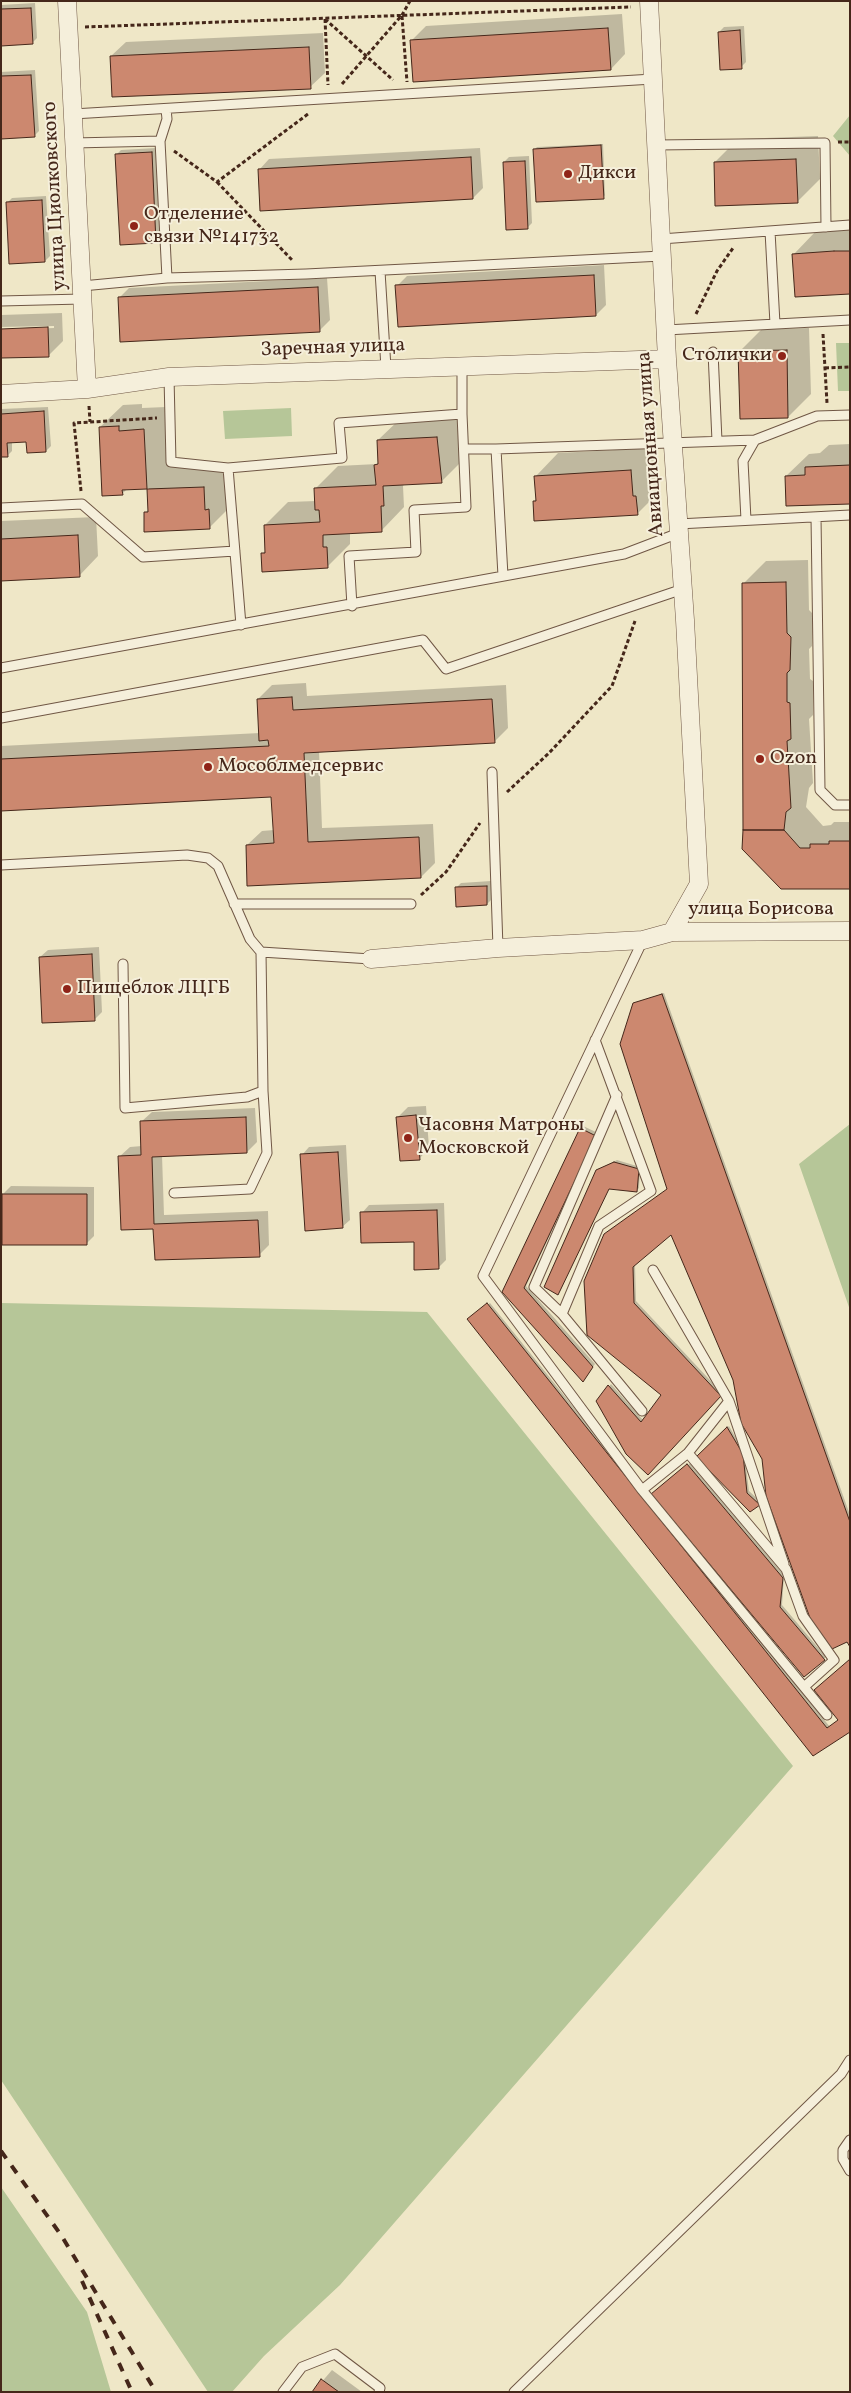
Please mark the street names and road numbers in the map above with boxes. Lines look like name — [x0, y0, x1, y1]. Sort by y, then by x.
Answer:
street label: улица Циолковского — [39, 101, 73, 291]
street label: Заречная улица — [260, 334, 406, 364]
street label: Авиационная улица — [634, 350, 670, 538]
street label: улица Борисова — [688, 898, 834, 922]

